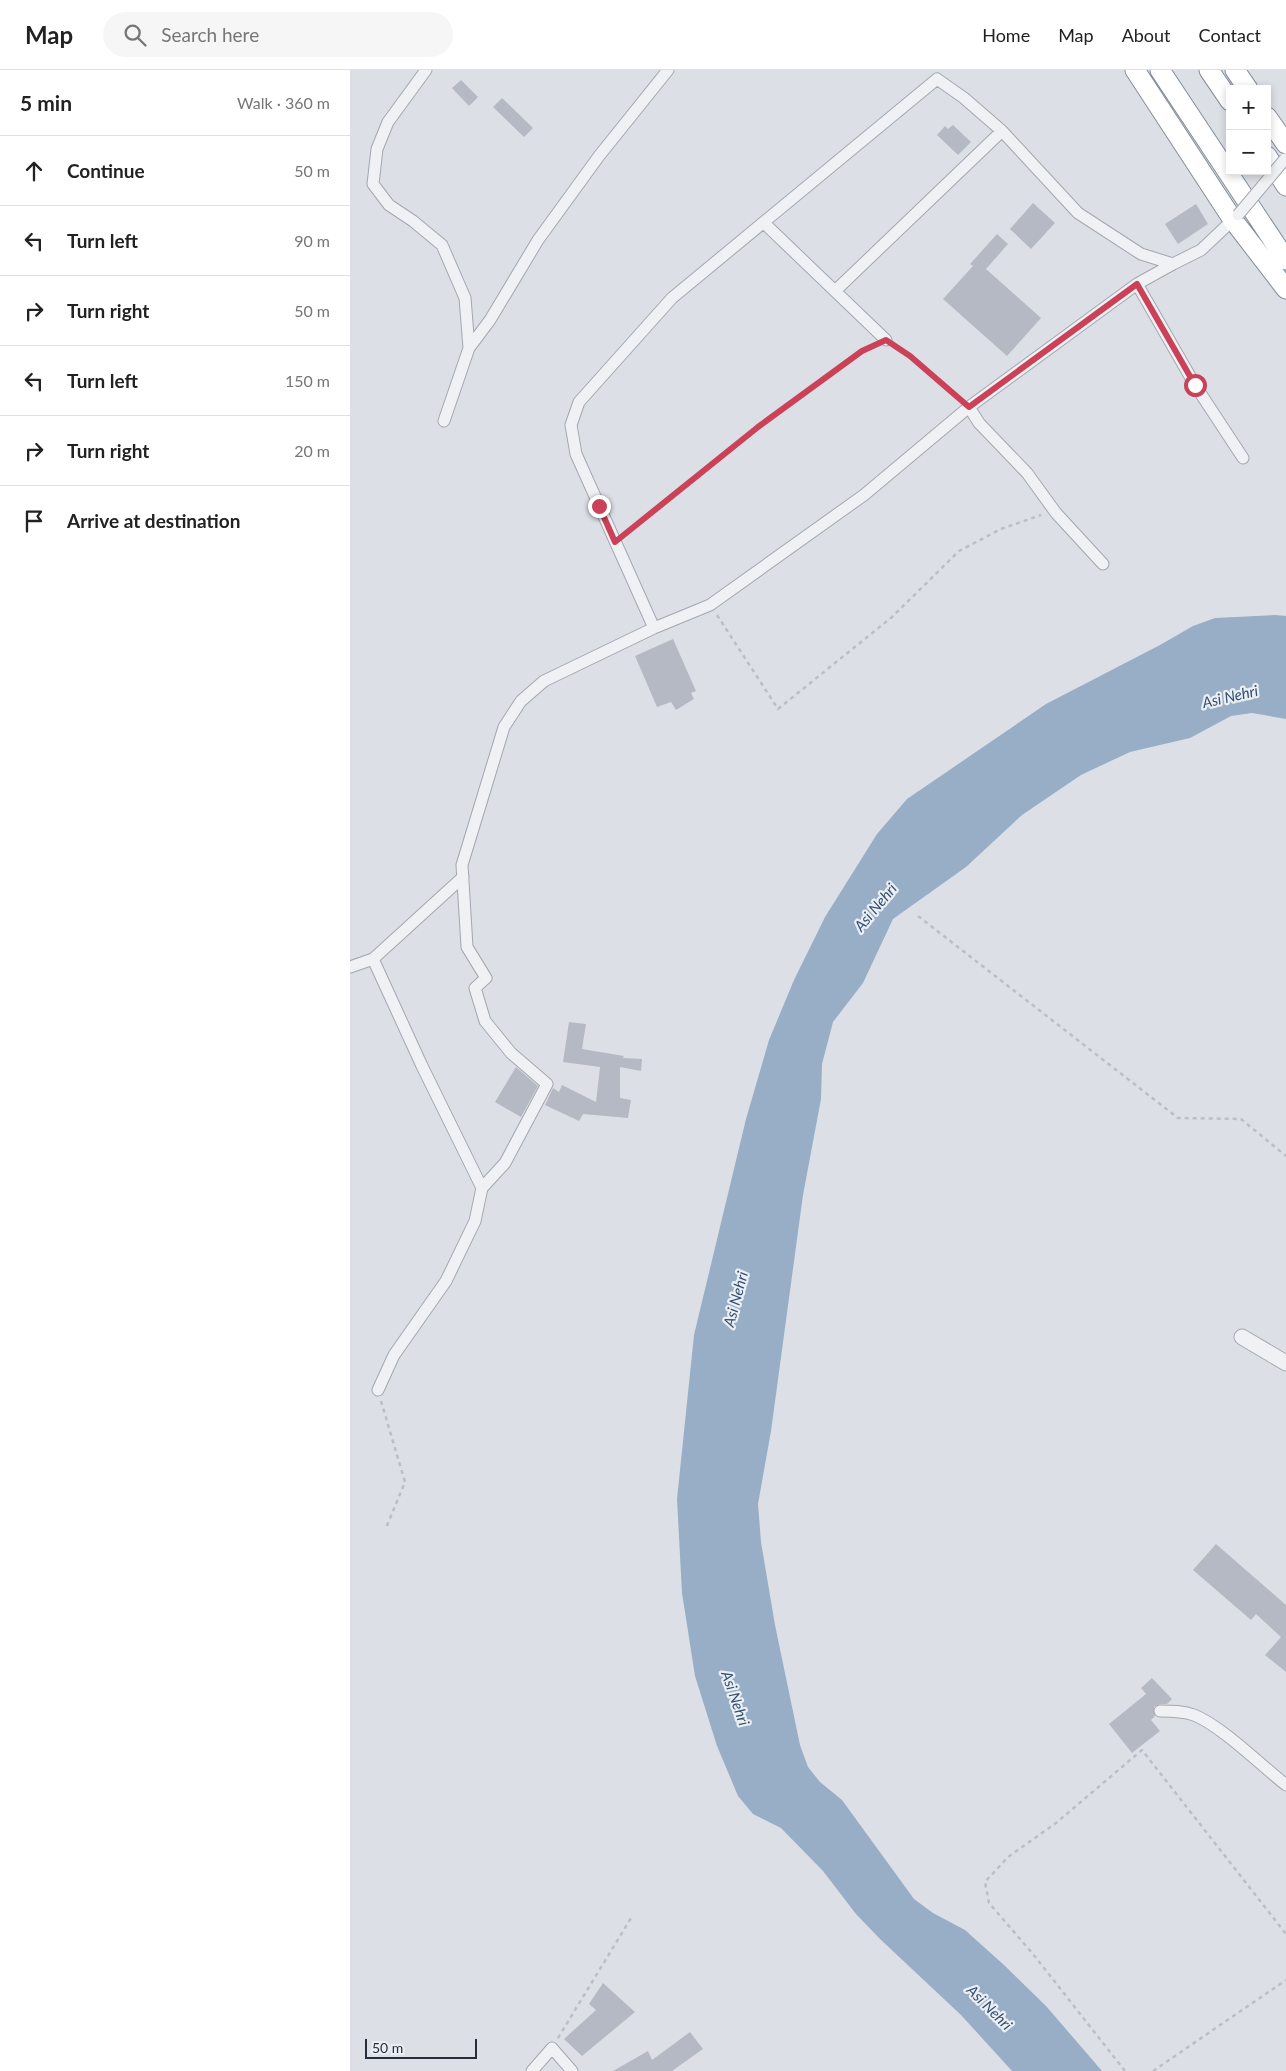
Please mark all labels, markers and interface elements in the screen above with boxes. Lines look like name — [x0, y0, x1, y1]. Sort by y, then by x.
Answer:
search box — [103, 12, 453, 57]
text: Map — [25, 20, 73, 49]
icon: search — [121, 21, 149, 49]
text: Search here — [161, 23, 259, 46]
text: Home — [982, 24, 1030, 46]
text: Map — [1058, 24, 1094, 46]
text: About — [1122, 24, 1171, 46]
text: Contact — [1199, 24, 1261, 46]
map controls — [1226, 85, 1271, 175]
button: + — [1226, 85, 1271, 130]
text: 5 min — [20, 90, 72, 115]
text: Walk · 360 m — [237, 93, 330, 112]
button: − — [1226, 130, 1271, 175]
icon: ahead — [20, 157, 48, 185]
text: Continue — [67, 159, 145, 182]
text: 50 m — [294, 161, 330, 180]
icon: left — [20, 227, 48, 255]
text: Turn left — [67, 229, 138, 252]
text: 90 m — [294, 231, 330, 250]
icon: right — [20, 297, 48, 325]
text: Turn right — [67, 299, 149, 322]
text: 50 m — [294, 301, 330, 320]
icon: left — [20, 367, 48, 395]
text: Turn left — [67, 369, 138, 392]
text: 150 m — [285, 371, 330, 390]
route start — [1184, 374, 1207, 397]
icon: right — [20, 437, 48, 465]
text: Turn right — [67, 439, 149, 462]
text: 20 m — [294, 441, 330, 460]
route end — [588, 495, 611, 518]
icon: arrive — [20, 507, 48, 535]
text: Arrive at destination — [67, 509, 240, 532]
water label: Asi Nehri — [1199, 681, 1260, 711]
water label: Asi Nehri — [849, 879, 900, 935]
water label: Asi Nehri — [719, 1269, 751, 1330]
water label: Asi Nehri — [718, 1667, 754, 1728]
water label: Asi Nehri — [963, 1980, 1017, 2034]
scale bar — [365, 2036, 478, 2059]
text: 50 m — [372, 2039, 403, 2056]

